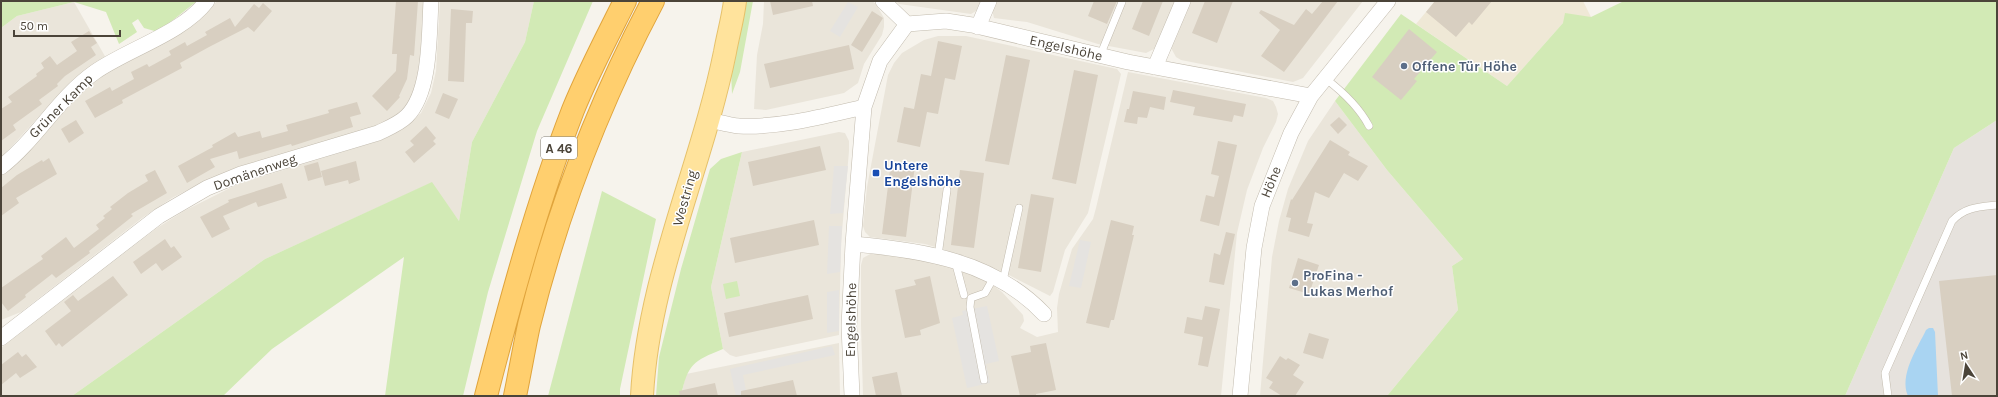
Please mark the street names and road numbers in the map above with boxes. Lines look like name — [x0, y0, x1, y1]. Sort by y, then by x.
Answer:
street label: Engelshöhe — [1028, 31, 1104, 65]
street label: Grüner Kamp — [25, 70, 97, 142]
road number: A 46 — [541, 137, 577, 159]
street label: Domänenweg — [211, 150, 299, 194]
street label: Höhe — [1257, 164, 1285, 200]
street label: Westring — [669, 168, 701, 228]
street label: Engelshöhe — [842, 283, 860, 357]

